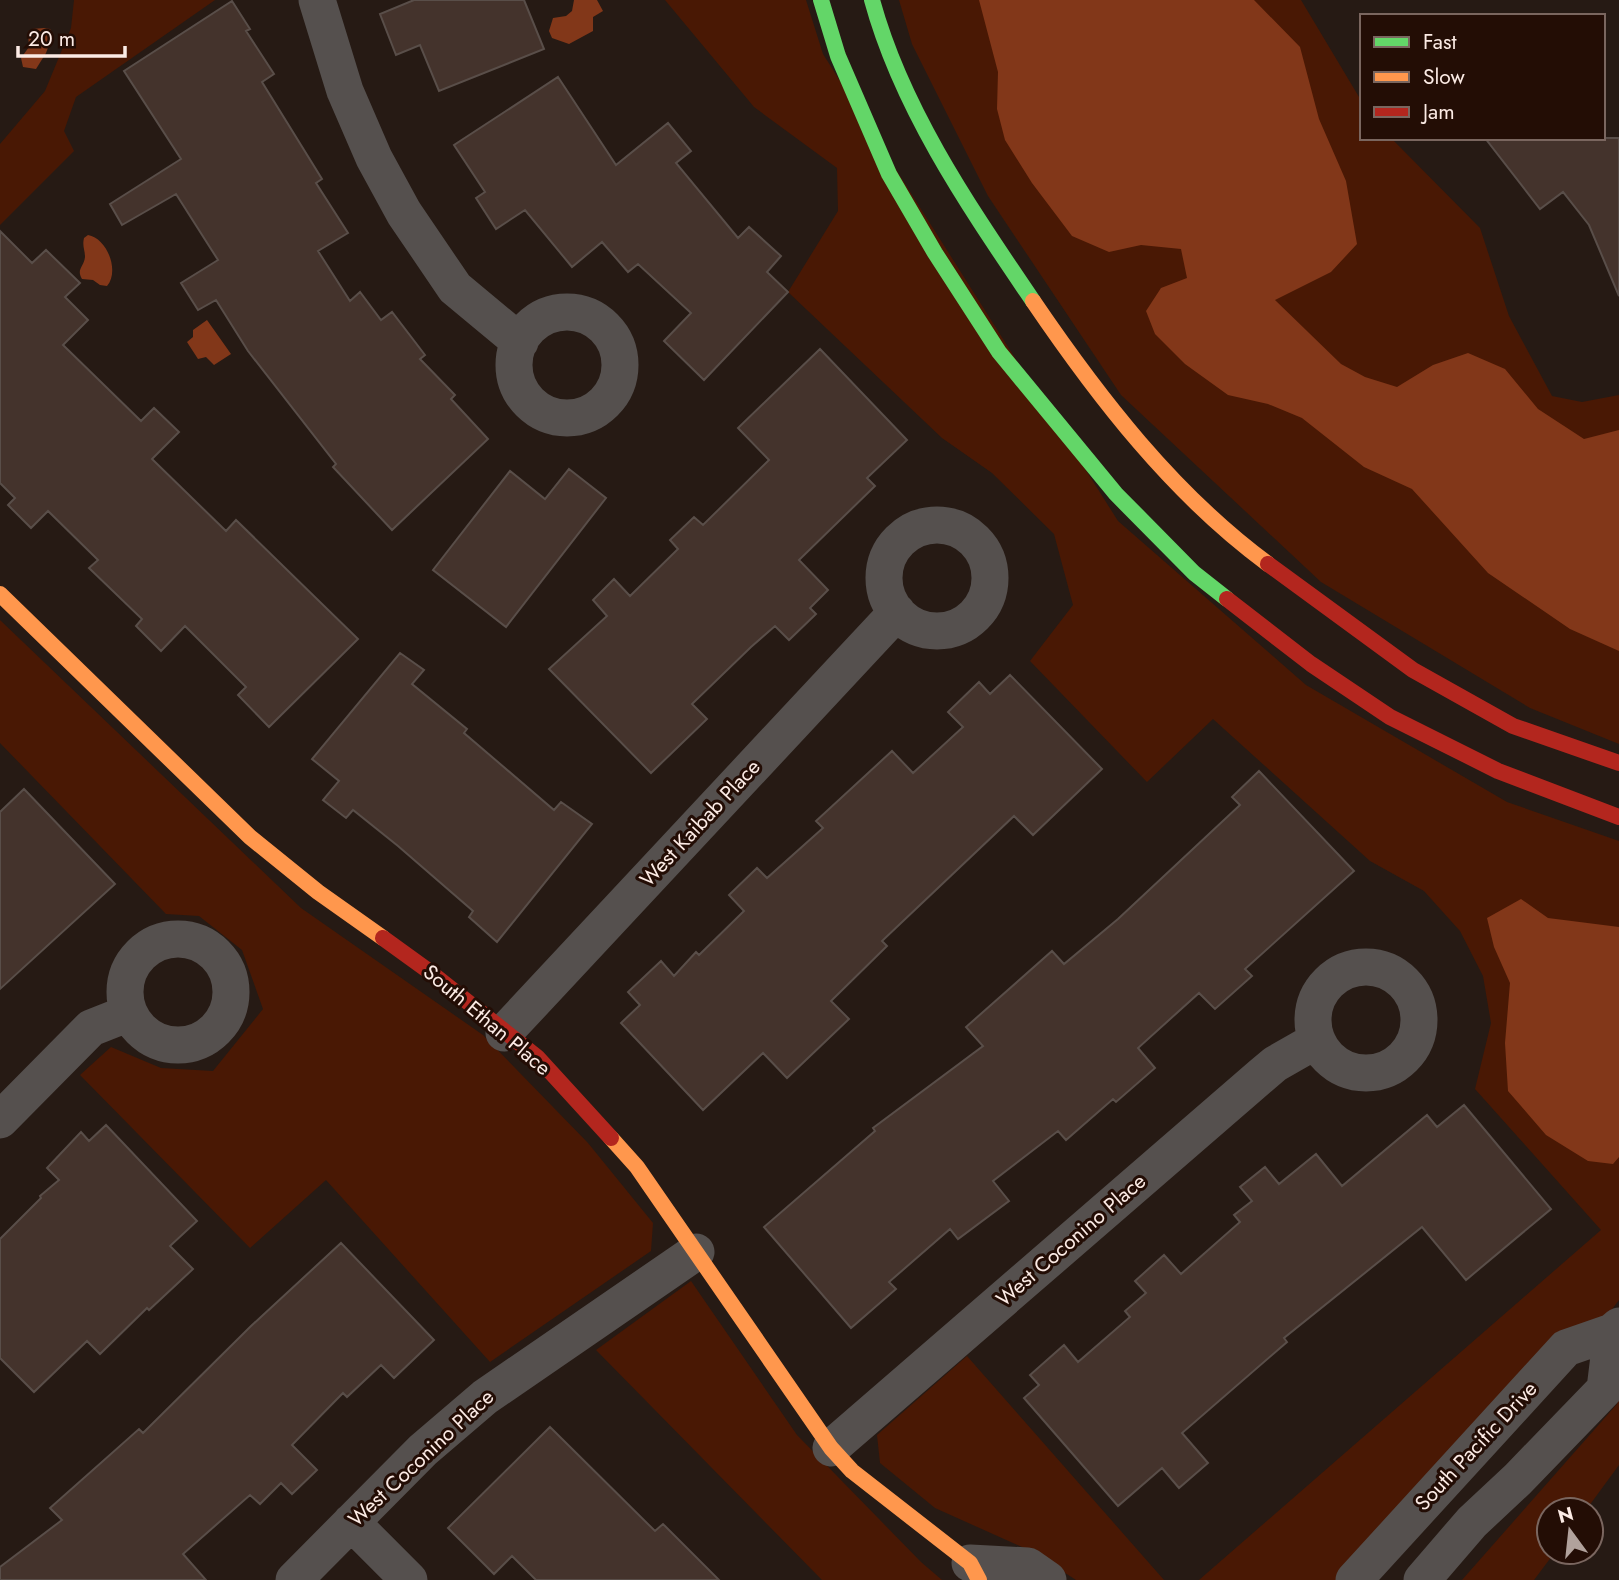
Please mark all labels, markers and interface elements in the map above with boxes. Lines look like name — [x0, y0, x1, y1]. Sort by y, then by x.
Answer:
scale bar — [18, 14, 124, 58]
legend — [1360, 14, 1605, 140]
text: 20 m — [28, 24, 75, 54]
text: Fast — [1423, 27, 1456, 57]
text: Slow — [1423, 62, 1465, 92]
text: Jam — [1420, 97, 1455, 127]
street label: West Kaibab Place — [633, 752, 767, 893]
street label: South Ethan Place — [417, 958, 558, 1083]
street label: West Coconino Place — [990, 1166, 1153, 1314]
street label: South Pacific Drive — [1408, 1374, 1544, 1517]
street label: West Coconino Place — [341, 1382, 501, 1534]
north arrow — [1535, 1496, 1605, 1566]
text: N — [1555, 1500, 1577, 1530]

